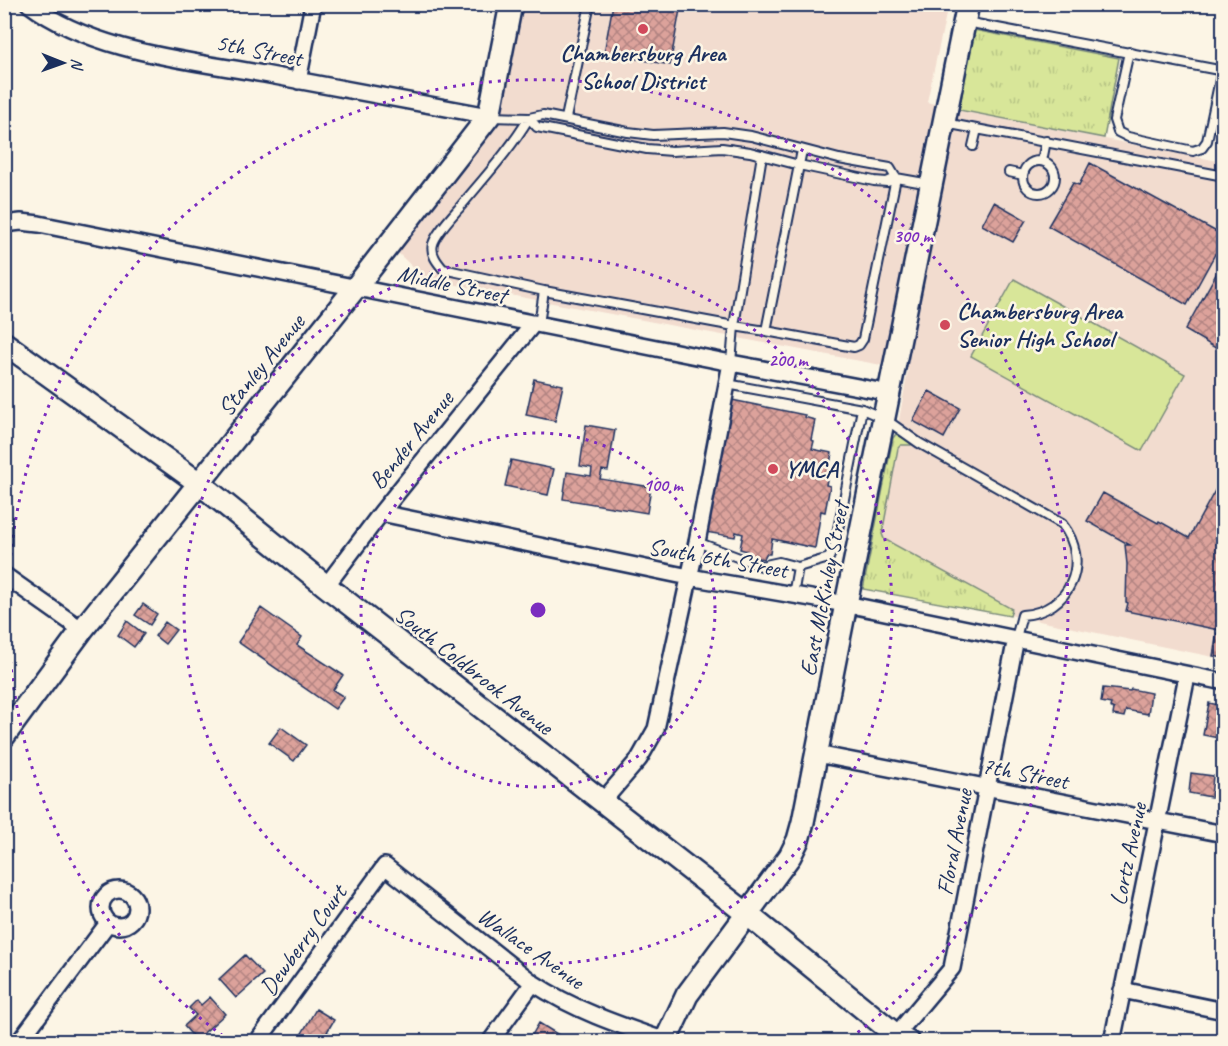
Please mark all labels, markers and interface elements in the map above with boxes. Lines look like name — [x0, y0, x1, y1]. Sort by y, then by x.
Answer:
marker: Chambersburg Area School District — [636, 22, 650, 36]
street label: 5th Street — [213, 27, 307, 73]
north arrow — [33, 33, 93, 93]
place label: Chambersburg Area School District — [560, 38, 728, 96]
text: N — [67, 58, 87, 71]
text: 300 m — [894, 225, 934, 247]
street label: Middle Street — [395, 258, 512, 311]
place label: Chambersburg Area Senior High School — [957, 296, 1125, 354]
street label: Stanley Avenue — [211, 306, 313, 422]
marker: Chambersburg Area Senior High School — [938, 318, 952, 332]
text: 200 m — [769, 349, 809, 371]
street label: Bender Avenue — [362, 383, 461, 495]
place label: YMCA — [785, 454, 839, 484]
marker: YMCA — [766, 462, 780, 476]
text: 100 m — [644, 474, 684, 496]
street label: East McKinley Street — [792, 496, 856, 679]
street label: South 6th Street — [646, 531, 792, 585]
street label: South Coldbrook Avenue — [389, 599, 561, 743]
centre of rings — [528, 600, 548, 620]
street label: 7th Street — [979, 750, 1073, 796]
street label: Floral Avenue — [929, 784, 979, 897]
street label: Lortz Avenue — [1103, 798, 1154, 908]
street label: Dewberry Court — [253, 877, 354, 1001]
street label: Wallace Avenue — [472, 900, 592, 997]

